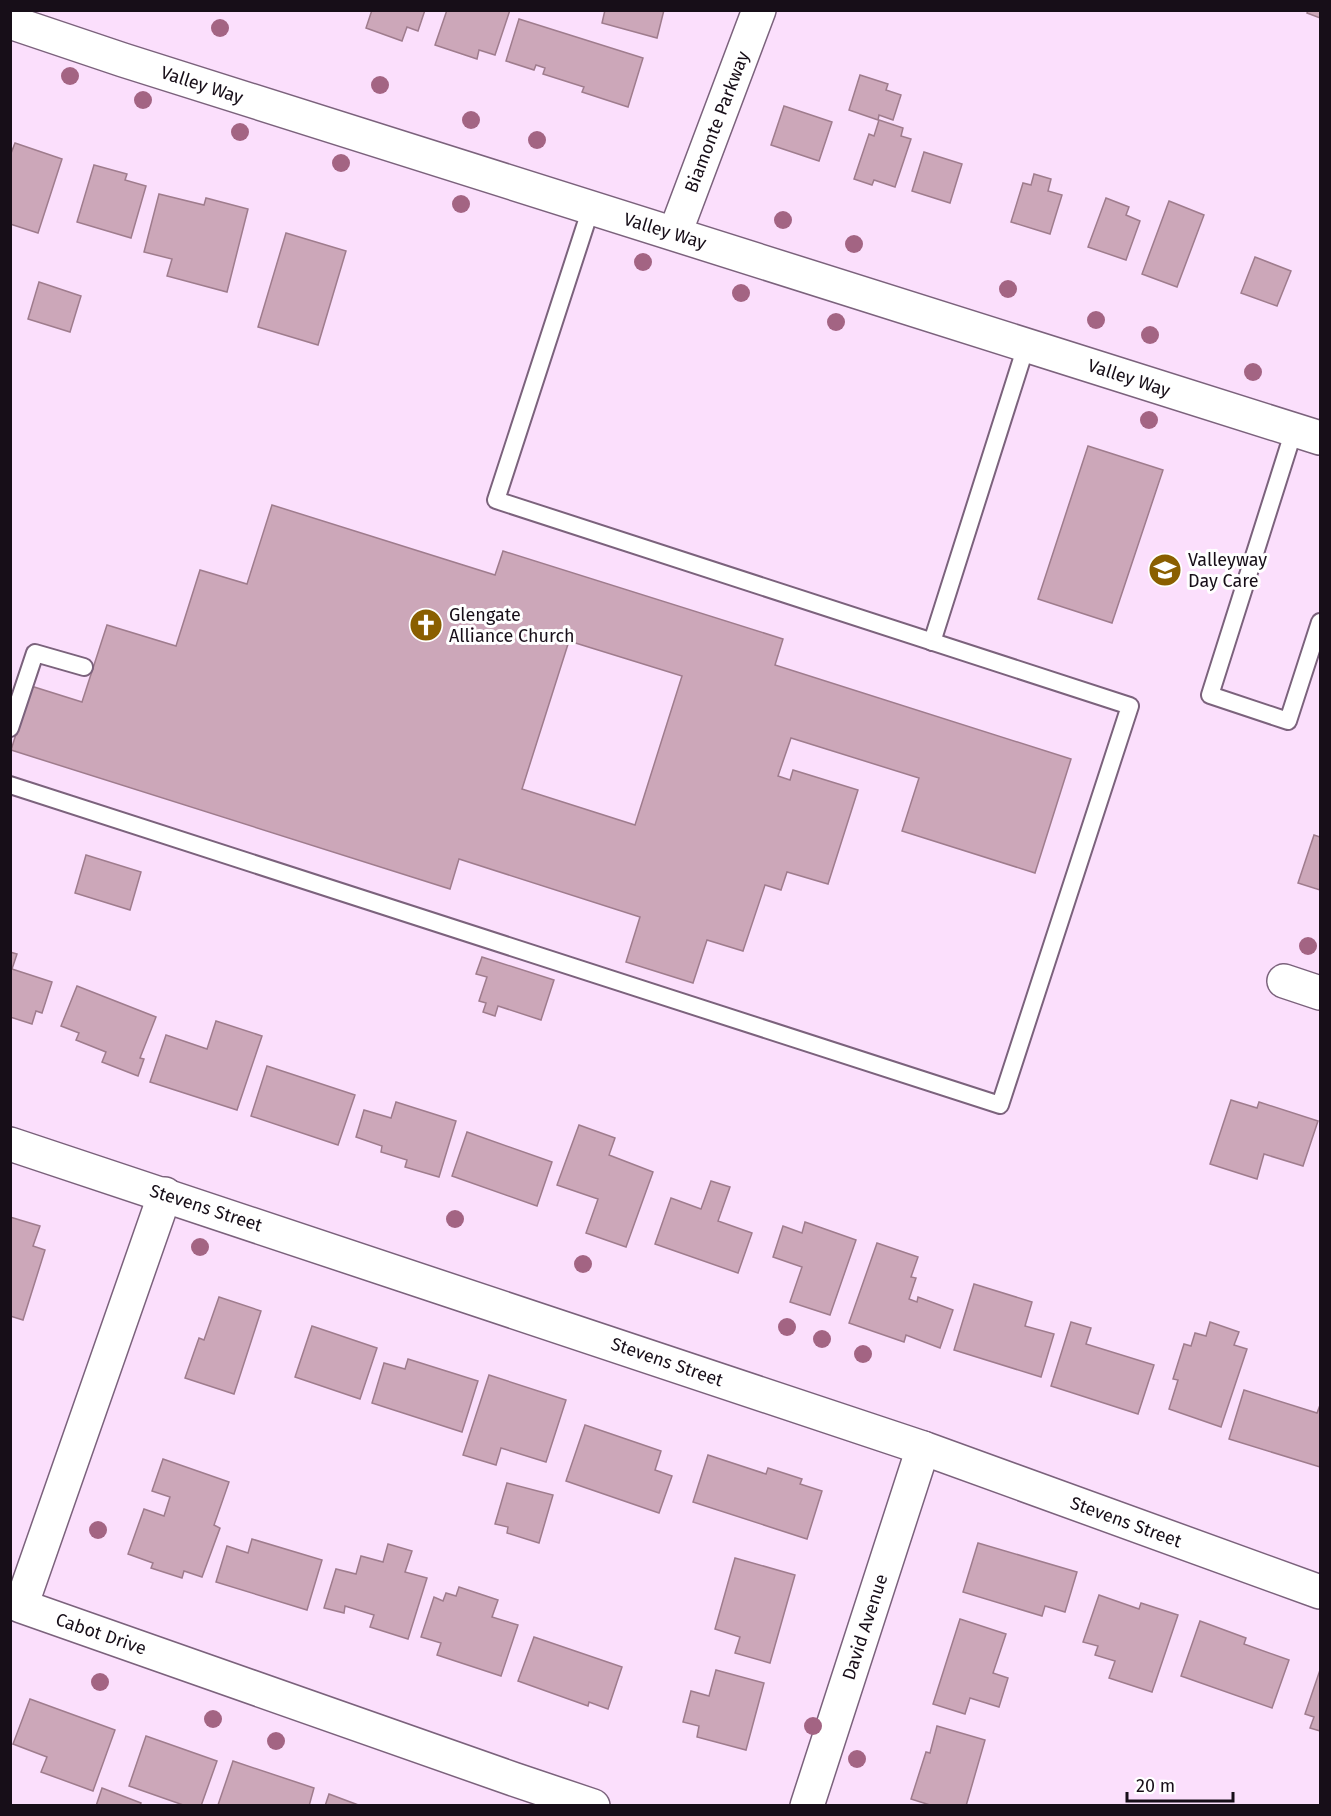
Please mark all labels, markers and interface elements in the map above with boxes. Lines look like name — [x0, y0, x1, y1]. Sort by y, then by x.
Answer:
street label: Biamonte Parkway — [680, 48, 754, 196]
street label: Valley Way — [158, 61, 246, 109]
street label: Valley Way — [621, 208, 709, 254]
street label: Valley Way — [1085, 354, 1173, 402]
place label: Valleyway Day Care — [1188, 549, 1267, 592]
school or university icon: Valleyway Day Care — [1147, 552, 1183, 588]
place label: Glengate Alliance Church — [449, 604, 575, 647]
church icon: Glengate Alliance Church — [408, 607, 444, 643]
street label: Stevens Street — [147, 1179, 265, 1237]
street label: Stevens Street — [608, 1333, 726, 1392]
street label: Stevens Street — [1067, 1492, 1185, 1553]
street label: David Avenue — [838, 1571, 892, 1683]
street label: Cabot Drive — [53, 1608, 149, 1660]
scale bar — [1127, 1765, 1234, 1803]
text: 20 m — [1136, 1775, 1175, 1797]

